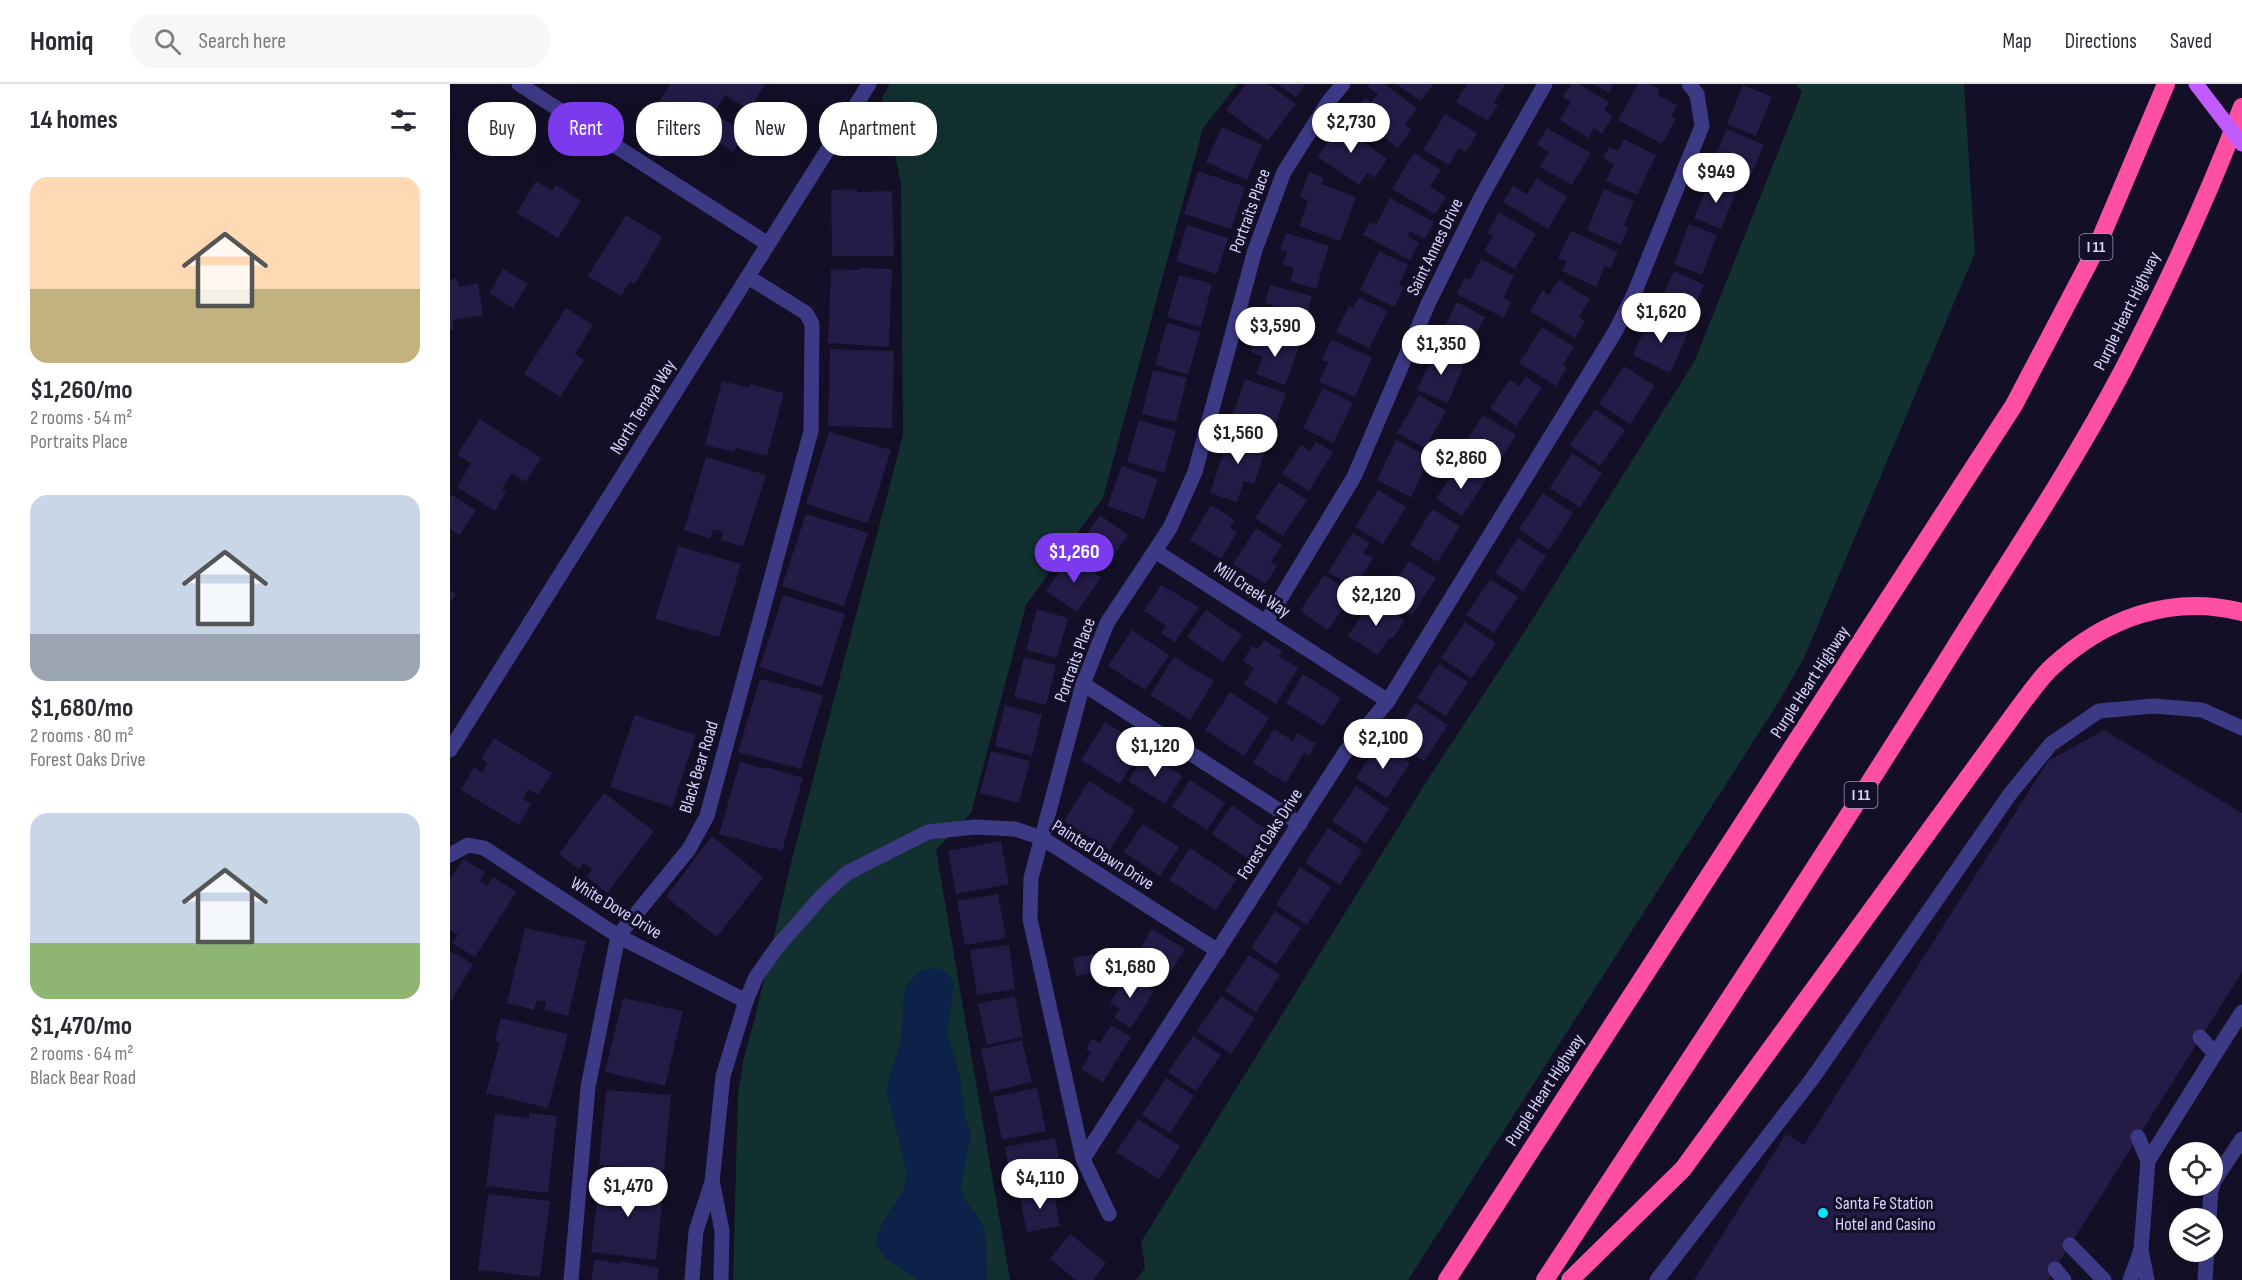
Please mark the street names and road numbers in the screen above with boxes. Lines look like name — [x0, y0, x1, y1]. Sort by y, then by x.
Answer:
street label: Portraits Place — [1225, 166, 1275, 256]
street label: Saint Annes Drive — [1402, 195, 1468, 299]
road number: I 11 — [2080, 234, 2112, 260]
street label: Purple Heart Highway — [2089, 248, 2165, 374]
street label: North Tenaya Way — [606, 356, 680, 458]
street label: Mill Creek Way — [1210, 558, 1294, 622]
street label: Portraits Place — [1050, 615, 1100, 705]
street label: Purple Heart Highway — [1766, 622, 1854, 742]
street label: Black Bear Road — [675, 718, 723, 816]
road number: I 11 — [1844, 782, 1878, 808]
street label: Forest Oaks Drive — [1233, 785, 1307, 883]
street label: Painted Dawn Drive — [1048, 815, 1158, 895]
street label: White Dove Drive — [567, 873, 665, 943]
street label: Purple Heart Highway — [1501, 1030, 1589, 1150]

